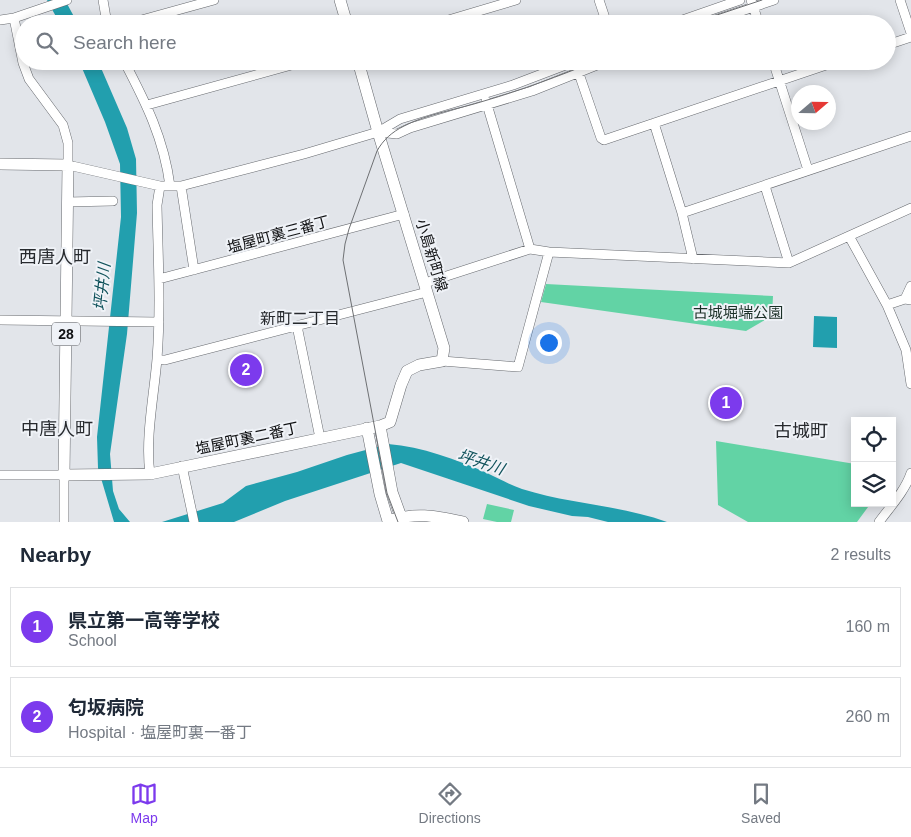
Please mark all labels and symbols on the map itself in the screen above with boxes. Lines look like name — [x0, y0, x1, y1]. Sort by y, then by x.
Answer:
north arrow — [791, 85, 836, 130]
street label: 塩屋町裏三番丁 — [225, 212, 331, 256]
street label: 小島新町線 — [413, 217, 451, 293]
district label: 西唐人町 — [19, 247, 91, 267]
water label: 坪井川 — [91, 260, 113, 312]
park label: 古城堀端公園 — [693, 304, 783, 321]
district label: 新町二丁目 — [260, 310, 340, 327]
road number: 28 — [52, 322, 80, 346]
your location — [536, 330, 562, 356]
pin: 2 — [230, 351, 262, 389]
pin: 1 — [710, 384, 742, 422]
district label: 中唐人町 — [21, 419, 93, 439]
street label: 塩屋町裏二番丁 — [194, 419, 300, 457]
district label: 古城町 — [774, 421, 828, 441]
water label: 坪井川 — [456, 446, 508, 478]

